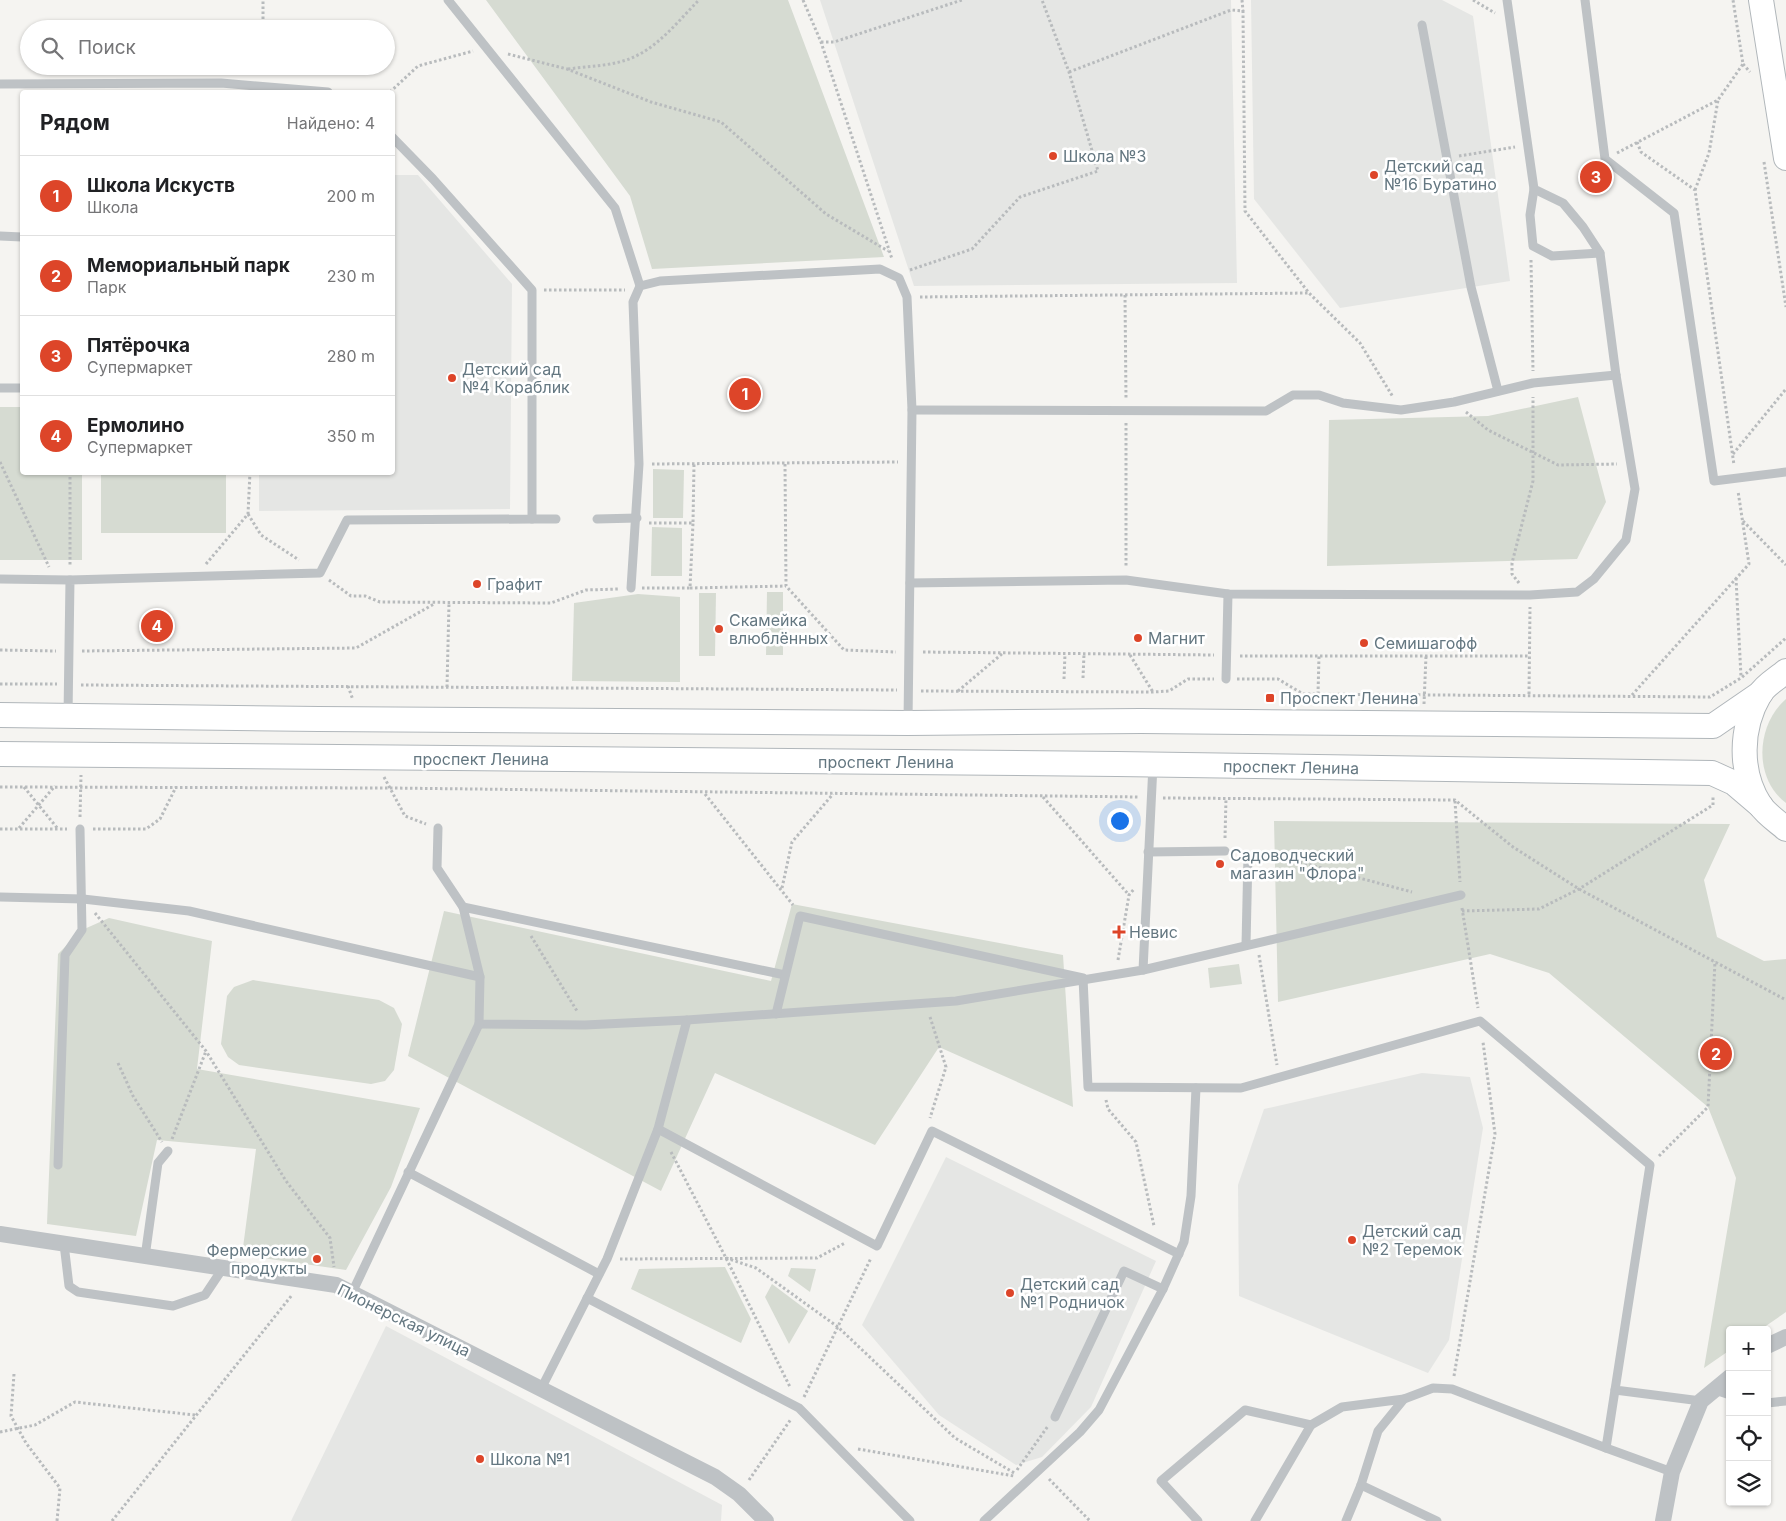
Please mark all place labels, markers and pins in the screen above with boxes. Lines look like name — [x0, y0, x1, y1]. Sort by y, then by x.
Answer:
place label: Школа №3 — [1063, 146, 1146, 166]
marker: Школа №3 — [1047, 150, 1059, 162]
place label: Детский сад №16 Буратино — [1384, 156, 1497, 194]
pin: 3 — [1580, 158, 1612, 196]
marker: Детский сад №16 Буратино — [1368, 169, 1380, 181]
place label: Детский сад №4 Кораблик — [462, 359, 570, 397]
marker: Детский сад №4 Кораблик — [446, 372, 458, 384]
pin: 1 — [729, 375, 761, 413]
place label: Графит — [487, 574, 543, 594]
marker: Графит — [471, 578, 483, 590]
pin: 4 — [141, 607, 173, 645]
place label: Скамейка влюблённых — [729, 610, 828, 648]
marker: Скамейка влюблённых — [713, 623, 725, 635]
place label: Магнит — [1148, 628, 1206, 648]
marker: Магнит — [1132, 632, 1144, 644]
place label: Семишагофф — [1374, 633, 1477, 653]
marker: Семишагофф — [1358, 637, 1370, 649]
place label: Проспект Ленина — [1280, 688, 1418, 708]
marker: Проспект Ленина — [1264, 692, 1276, 704]
place label: Садоводческий магазин "Флора" — [1230, 845, 1364, 883]
marker: Садоводческий магазин "Флора" — [1214, 858, 1226, 870]
place label: Невис — [1129, 922, 1178, 942]
marker: Невис — [1113, 926, 1125, 938]
pin: 2 — [1700, 1035, 1732, 1073]
place label: Детский сад №2 Теремок — [1362, 1221, 1462, 1259]
marker: Детский сад №2 Теремок — [1346, 1234, 1358, 1246]
place label: Фермерские продукты — [207, 1240, 307, 1278]
marker: Фермерские продукты — [311, 1253, 323, 1265]
place label: Детский сад №1 Родничок — [1020, 1274, 1125, 1312]
marker: Детский сад №1 Родничок — [1004, 1287, 1016, 1299]
place label: Школа №1 — [490, 1449, 570, 1469]
marker: Школа №1 — [474, 1453, 486, 1465]

